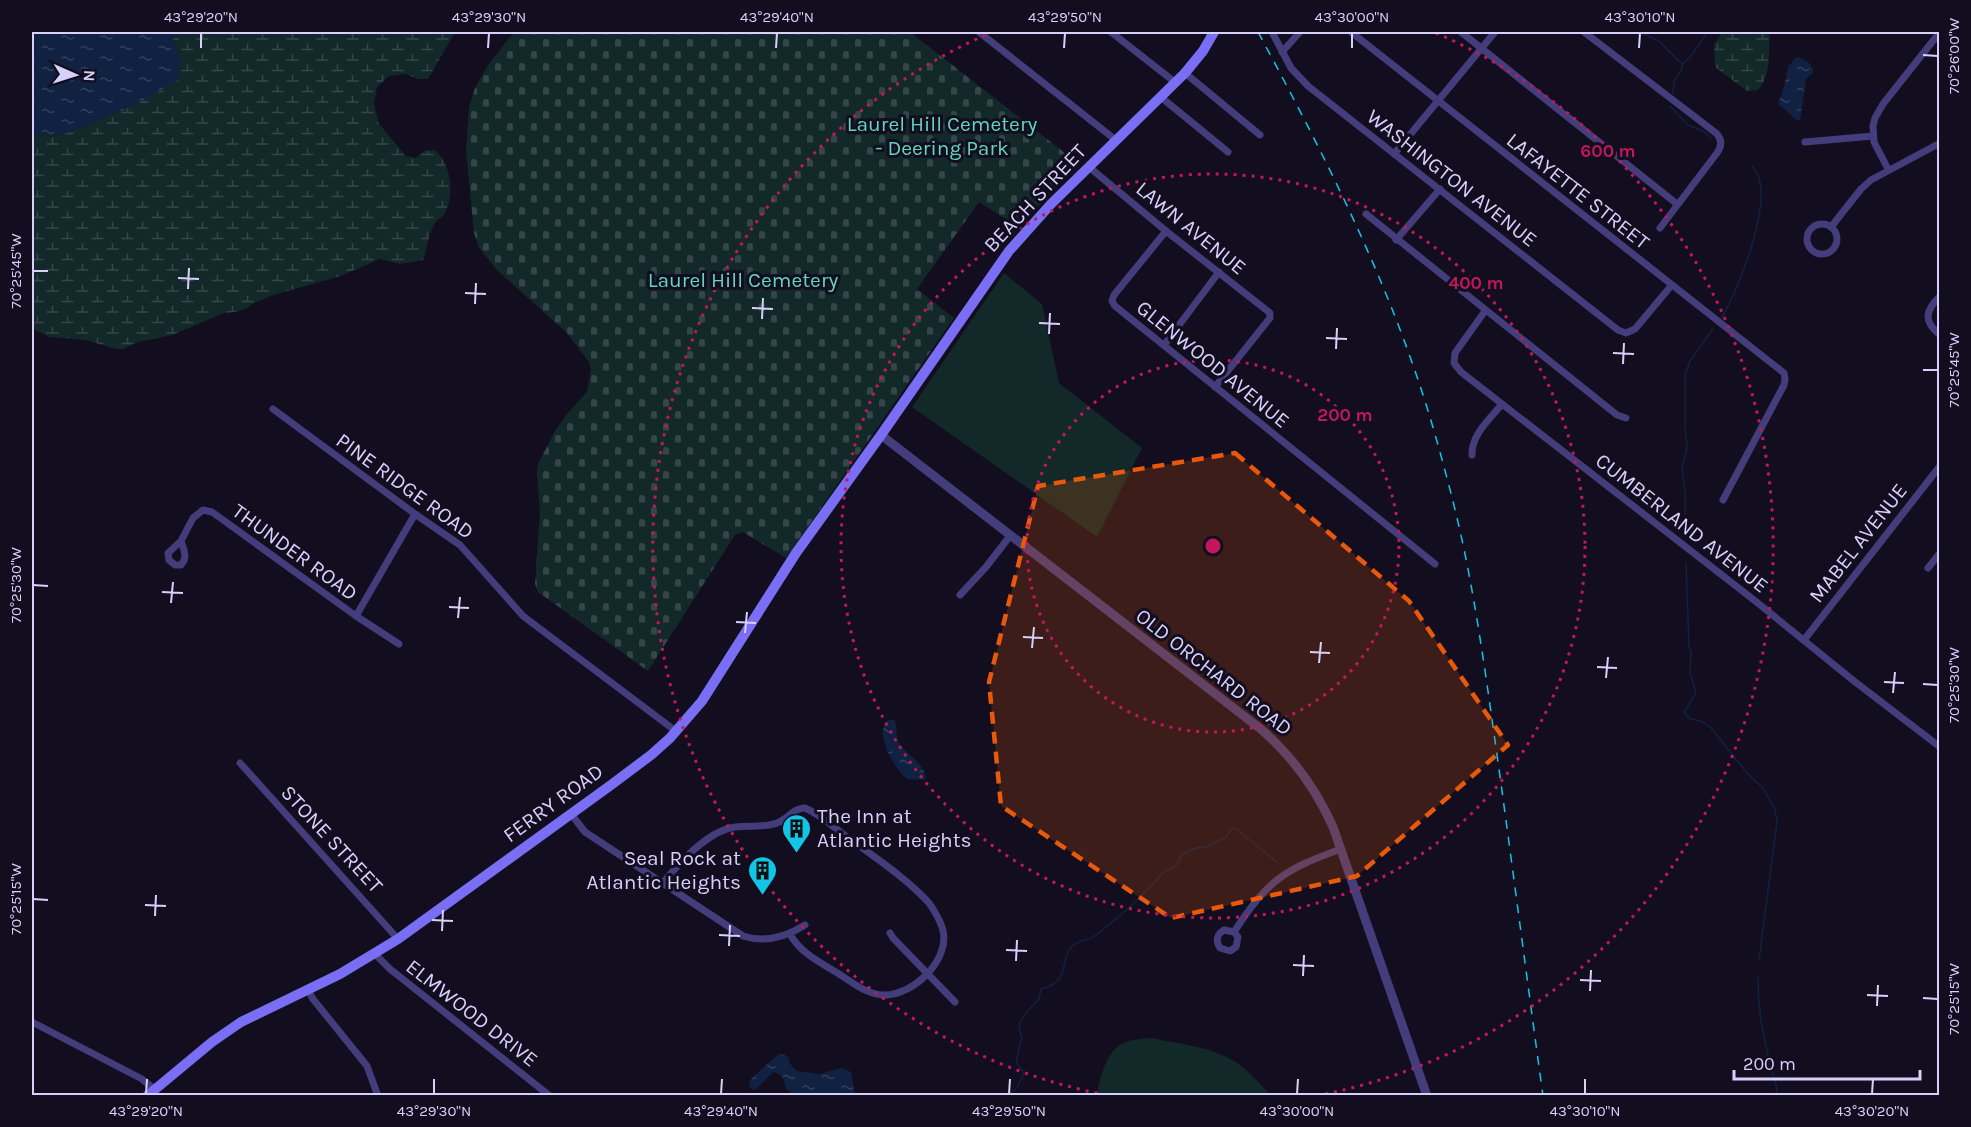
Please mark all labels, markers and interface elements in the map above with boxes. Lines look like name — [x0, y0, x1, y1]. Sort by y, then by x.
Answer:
text: 43°29'20"N — [164, 8, 238, 26]
text: 43°29'30"N — [452, 8, 526, 26]
text: 43°29'40"N — [740, 8, 814, 26]
text: 43°29'50"N — [1028, 8, 1102, 26]
text: 43°30'00"N — [1315, 8, 1389, 26]
text: 43°30'10"N — [1605, 8, 1675, 26]
text: 70°26'00"W — [1945, 17, 1963, 94]
north arrow — [45, 45, 105, 105]
text: N — [80, 70, 99, 82]
street label: WASHINGTON AVENUE — [1362, 104, 1542, 252]
park label: Laurel Hill Cemetery - Deering Park — [847, 112, 1037, 160]
street label: LAFAYETTE STREET — [1502, 128, 1655, 254]
street label: BEACH STREET — [979, 139, 1092, 257]
text: 600 m — [1580, 140, 1636, 162]
street label: LAWN AVENUE — [1131, 176, 1251, 280]
text: 70°25'45"W — [7, 233, 25, 309]
park label: Laurel Hill Cemetery — [648, 268, 838, 292]
text: 400 m — [1448, 272, 1504, 294]
street label: GLENWOOD AVENUE — [1132, 295, 1294, 433]
text: 70°25'45"W — [1945, 332, 1963, 408]
text: 200 m — [1317, 404, 1373, 426]
street label: PINE RIDGE ROAD — [332, 428, 478, 544]
street label: CUMBERLAND AVENUE — [1591, 448, 1773, 598]
street label: MABEL AVENUE — [1804, 479, 1912, 607]
street label: THUNDER ROAD — [228, 499, 362, 605]
centre of rings — [1203, 536, 1223, 556]
text: 70°25'30"W — [7, 546, 25, 623]
street label: OLD ORCHARD ROAD — [1131, 604, 1297, 740]
text: 70°25'30"W — [1945, 646, 1963, 723]
street label: FERRY ROAD — [498, 759, 608, 847]
street label: STONE STREET — [276, 780, 388, 898]
place label: The Inn at Atlantic Heights — [817, 804, 972, 852]
building icon: The Inn at Atlantic Heights — [780, 812, 812, 854]
place label: Seal Rock at Atlantic Heights — [586, 846, 741, 894]
building icon: Seal Rock at Atlantic Heights — [746, 854, 778, 896]
text: 70°25'15"W — [7, 863, 25, 935]
street label: ELMWOOD DRIVE — [401, 954, 543, 1072]
text: 70°25'15"W — [1945, 963, 1963, 1035]
scale bar — [1734, 1043, 1920, 1081]
text: 200 m — [1743, 1053, 1796, 1075]
text: 43°29'20"N — [109, 1102, 183, 1120]
text: 43°29'30"N — [397, 1102, 471, 1120]
text: 43°29'40"N — [684, 1102, 758, 1120]
text: 43°29'50"N — [972, 1102, 1046, 1120]
text: 43°30'00"N — [1260, 1102, 1334, 1120]
text: 43°30'10"N — [1550, 1102, 1620, 1120]
text: 43°30'20"N — [1835, 1102, 1909, 1120]

